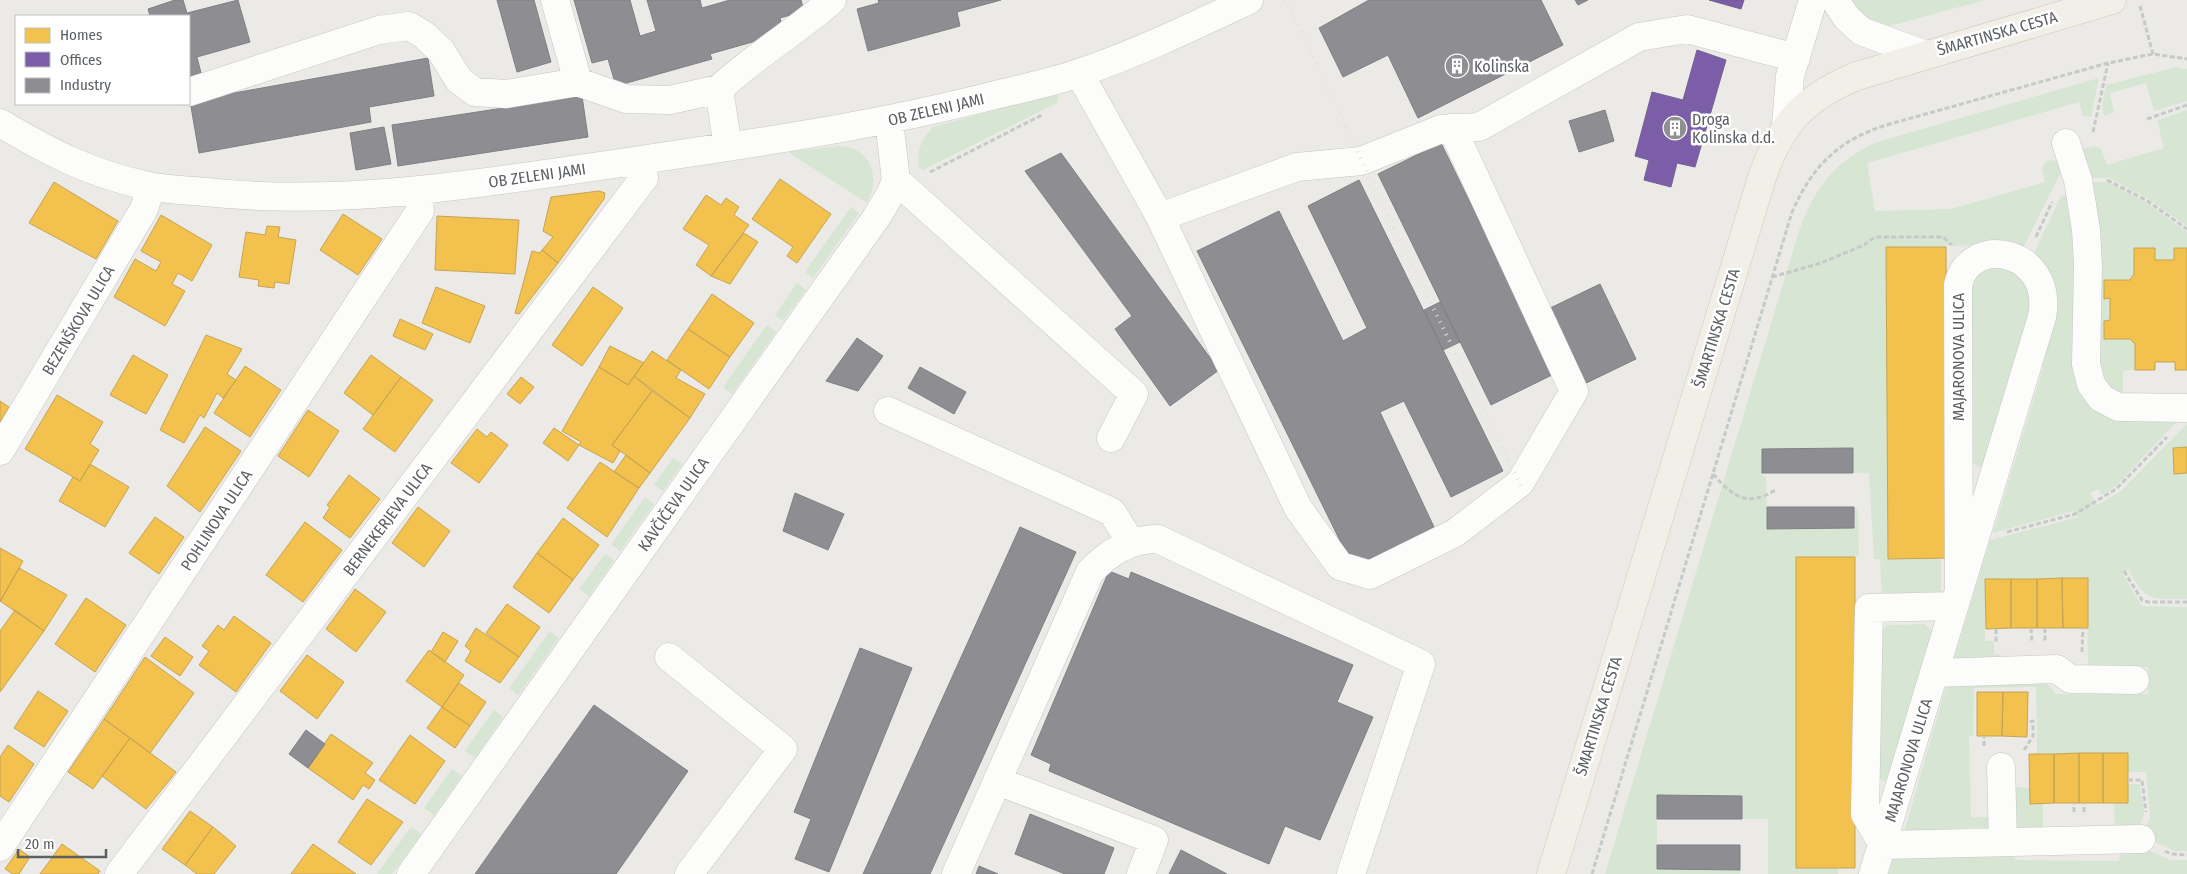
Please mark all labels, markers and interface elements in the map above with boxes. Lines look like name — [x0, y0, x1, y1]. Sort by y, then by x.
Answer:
street label: ŠMARTINSKA CESTA — [1935, 6, 2060, 60]
legend — [15, 15, 190, 105]
text: Homes — [60, 26, 102, 44]
text: Offices — [60, 51, 102, 69]
building icon: Kolinska — [1444, 53, 1470, 79]
place label: Kolinska — [1474, 57, 1529, 76]
text: Industry — [60, 76, 111, 94]
street label: OB ZELENI JAMI — [886, 89, 986, 130]
place label: Droga Kolinska d.d. — [1692, 110, 1775, 147]
building icon: Droga Kolinska d.d. — [1662, 115, 1688, 141]
street label: OB ZELENI JAMI — [487, 159, 587, 192]
street label: BEZENŠKOVA ULICA — [37, 261, 119, 378]
street label: ŠMARTINSKA CESTA — [1688, 265, 1744, 390]
street label: MAJARONOVA ULICA — [1949, 292, 1968, 421]
street label: KAVČIČEVA ULICA — [633, 453, 713, 555]
street label: BERNEKERJEVA ULICA — [339, 459, 436, 579]
street label: POHLINOVA ULICA — [177, 466, 256, 574]
street label: ŠMARTINSKA CESTA — [1570, 653, 1626, 778]
street label: MAJARONOVA ULICA — [1881, 696, 1936, 824]
scale bar — [18, 826, 105, 858]
text: 20 m — [25, 835, 55, 853]

